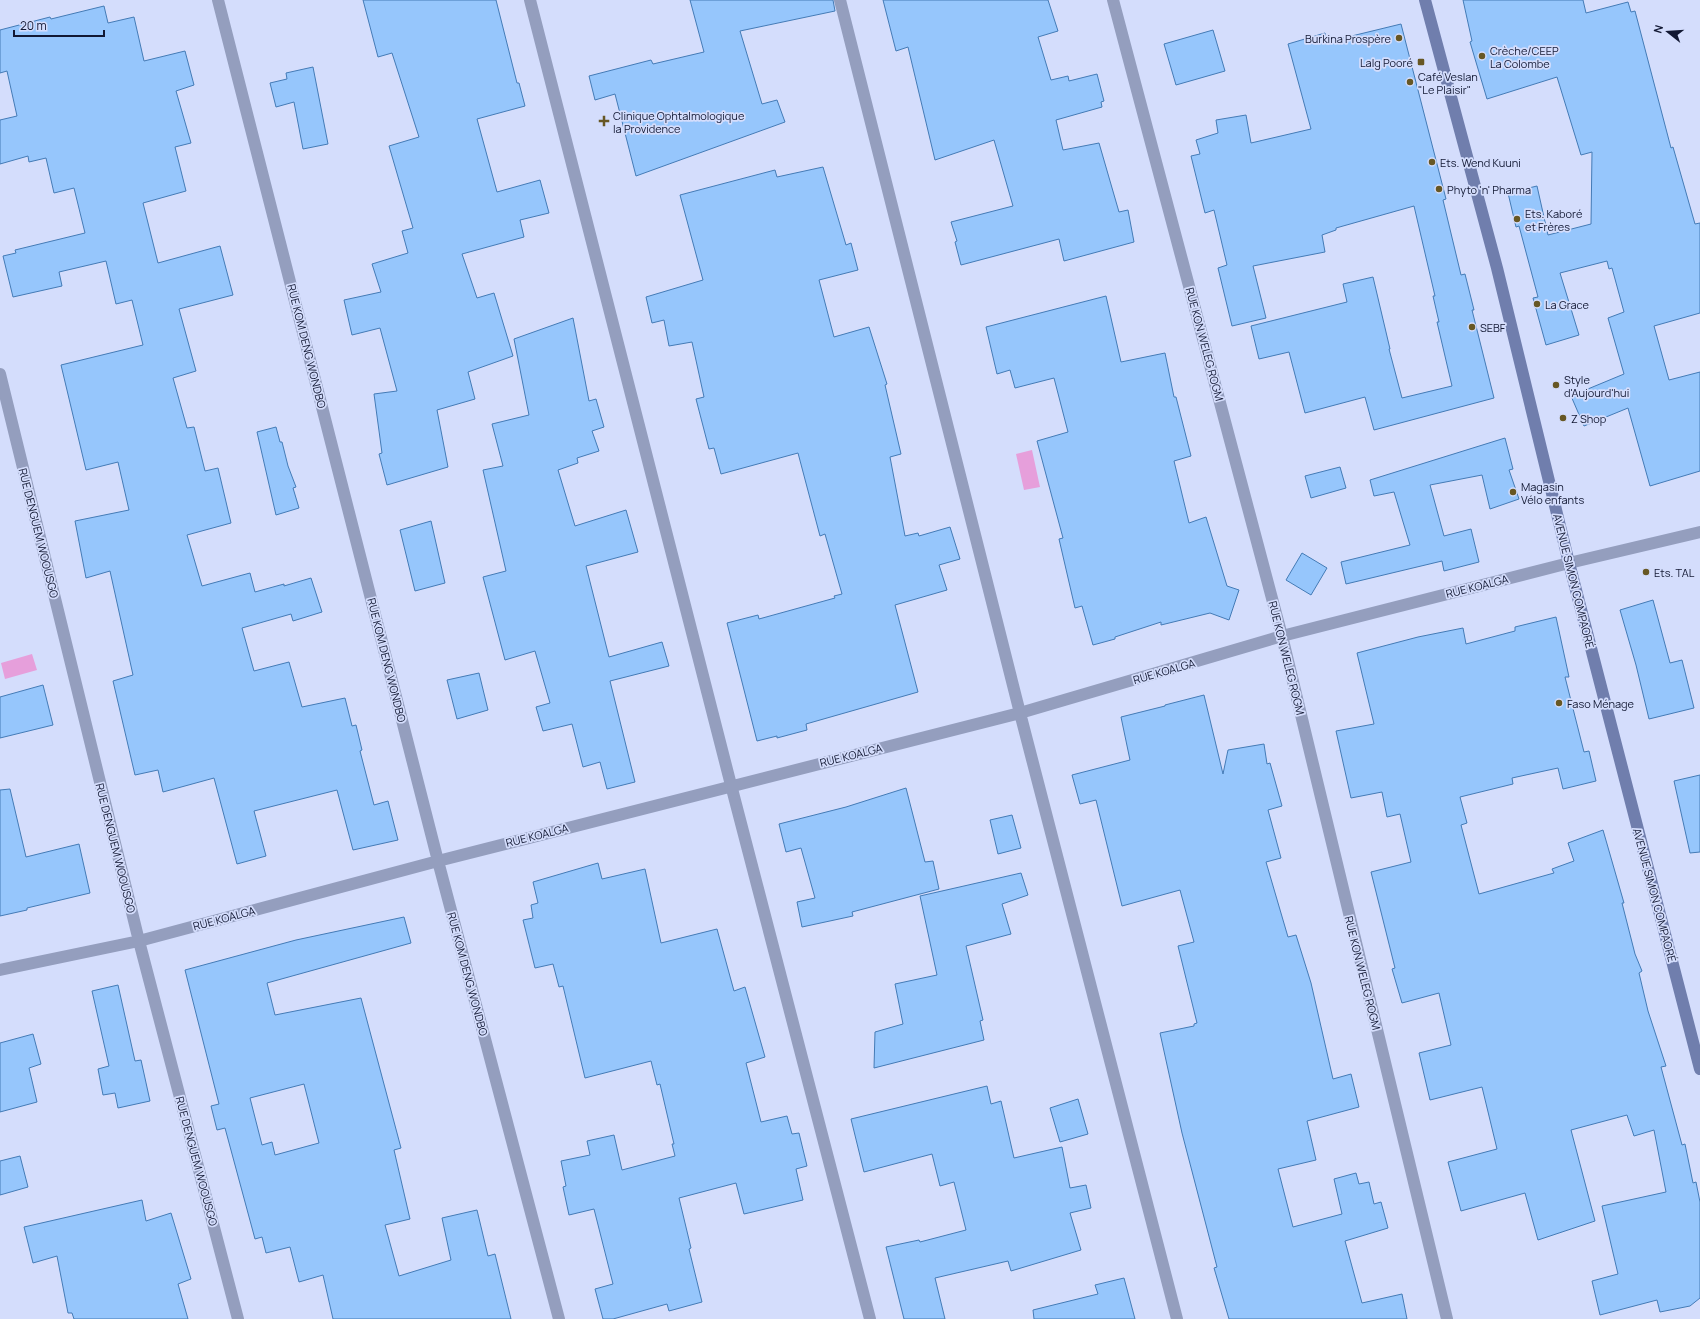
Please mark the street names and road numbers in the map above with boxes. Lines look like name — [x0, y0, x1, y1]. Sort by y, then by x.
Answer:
street label: RUE KOM DENG WONDBO — [284, 282, 330, 410]
street label: RUE KON WELEG ROGM — [1183, 286, 1227, 402]
street label: RUE DENGUEM WOOUSGO — [16, 466, 62, 600]
street label: AVENUE SIMON COMPAORÉ — [1550, 512, 1598, 650]
street label: RUE KOALGA — [1444, 571, 1510, 601]
street label: RUE KOM DENG WONDBO — [364, 596, 410, 724]
street label: RUE KON WELEG ROGM — [1266, 599, 1308, 717]
street label: RUE KOALGA — [1131, 655, 1197, 687]
street label: RUE KOALGA — [818, 740, 884, 770]
street label: RUE DENGUEM WOOUSGO — [93, 781, 139, 915]
street label: RUE KOALGA — [504, 820, 570, 850]
street label: AVENUE SIMON COMPAORÉ — [1630, 826, 1680, 964]
street label: RUE KOALGA — [191, 902, 257, 934]
street label: RUE KOM DENG WONDBO — [444, 910, 492, 1038]
street label: RUE KON WELEG ROGM — [1342, 914, 1384, 1032]
street label: RUE DENGUEM WOOUSGO — [172, 1095, 222, 1227]

